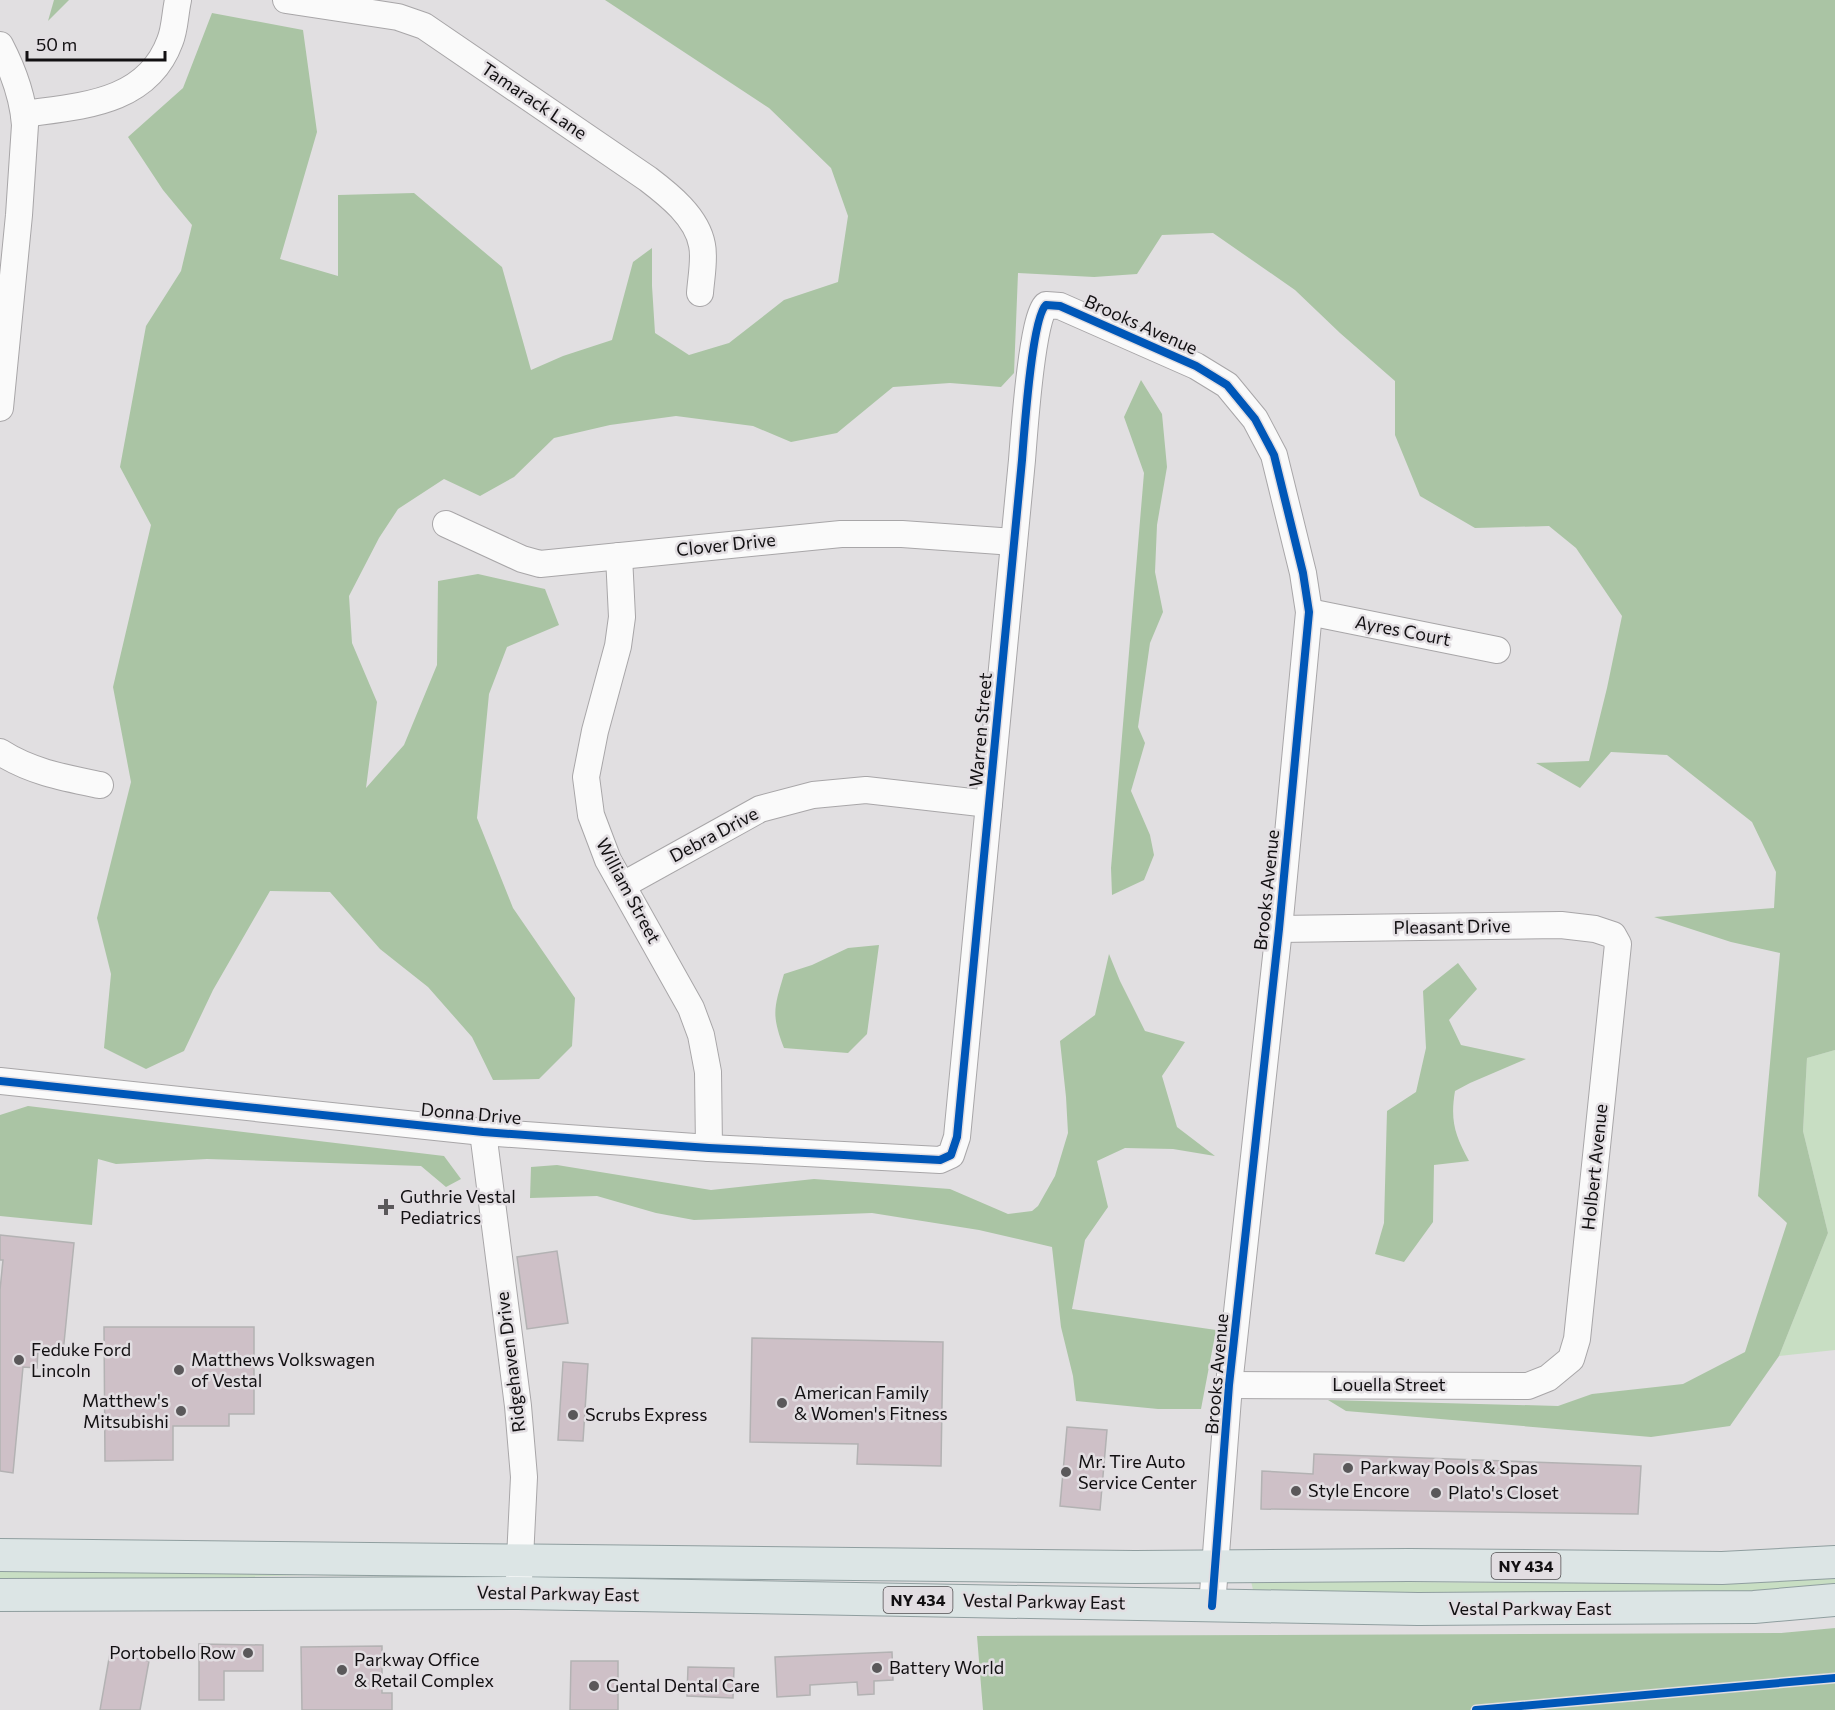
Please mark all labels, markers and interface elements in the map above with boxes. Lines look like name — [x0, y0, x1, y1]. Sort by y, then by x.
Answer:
scale bar — [27, 24, 165, 62]
text: 50 m — [36, 33, 77, 55]
street label: Tamarack Lane — [478, 57, 592, 144]
street label: Brooks Avenue — [1081, 289, 1201, 359]
street label: Clover Drive — [675, 528, 777, 560]
street label: Ayres Court — [1354, 610, 1453, 650]
street label: Warren Street — [964, 672, 996, 788]
street label: Debra Drive — [666, 802, 761, 867]
street label: Brooks Avenue — [1249, 828, 1283, 951]
street label: William Street — [592, 834, 666, 947]
street label: Pleasant Drive — [1393, 914, 1511, 938]
street label: Donna Drive — [420, 1098, 522, 1128]
street label: Holbert Avenue — [1576, 1103, 1612, 1231]
place label: Guthrie Vestal Pediatrics — [400, 1185, 516, 1228]
marker: Guthrie Vestal Pediatrics — [377, 1198, 395, 1216]
street label: Ridgehaven Drive — [490, 1291, 530, 1434]
street label: Brooks Avenue — [1200, 1312, 1232, 1435]
place label: Feduke Ford Lincoln — [31, 1338, 131, 1381]
place label: Matthews Volkswagen of Vestal — [191, 1348, 375, 1391]
marker: Feduke Ford Lincoln — [12, 1353, 26, 1367]
marker: Matthews Volkswagen of Vestal — [172, 1363, 186, 1377]
street label: Louella Street — [1332, 1373, 1446, 1395]
place label: American Family & Women's Fitness — [794, 1381, 948, 1424]
place label: Matthew's Mitsubishi — [82, 1389, 169, 1432]
marker: American Family & Women's Fitness — [775, 1396, 789, 1410]
place label: Scrubs Express — [585, 1403, 707, 1425]
marker: Matthew's Mitsubishi — [174, 1404, 188, 1418]
marker: Scrubs Express — [566, 1408, 580, 1422]
place label: Mr. Tire Auto Service Center — [1078, 1450, 1197, 1493]
place label: Parkway Pools & Spas — [1360, 1456, 1538, 1478]
marker: Parkway Pools & Spas — [1341, 1461, 1355, 1475]
marker: Mr. Tire Auto Service Center — [1059, 1465, 1073, 1479]
place label: Style Encore — [1308, 1479, 1410, 1501]
place label: Plato's Closet — [1448, 1481, 1559, 1503]
marker: Style Encore — [1289, 1484, 1303, 1498]
marker: Plato's Closet — [1429, 1486, 1443, 1500]
road number: NY 434 — [1492, 1553, 1561, 1579]
street label: Vestal Parkway East — [476, 1581, 640, 1605]
road number: NY 434 — [884, 1587, 952, 1613]
street label: Vestal Parkway East — [962, 1589, 1126, 1613]
street label: Vestal Parkway East — [1448, 1597, 1612, 1619]
place label: Portobello Row — [109, 1641, 236, 1663]
marker: Portobello Row — [241, 1646, 255, 1660]
place label: Parkway Office & Retail Complex — [354, 1648, 494, 1691]
place label: Battery World — [889, 1656, 1004, 1678]
marker: Battery World — [870, 1661, 884, 1675]
marker: Parkway Office & Retail Complex — [335, 1663, 349, 1677]
place label: Gental Dental Care — [606, 1674, 760, 1696]
marker: Gental Dental Care — [587, 1679, 601, 1693]

